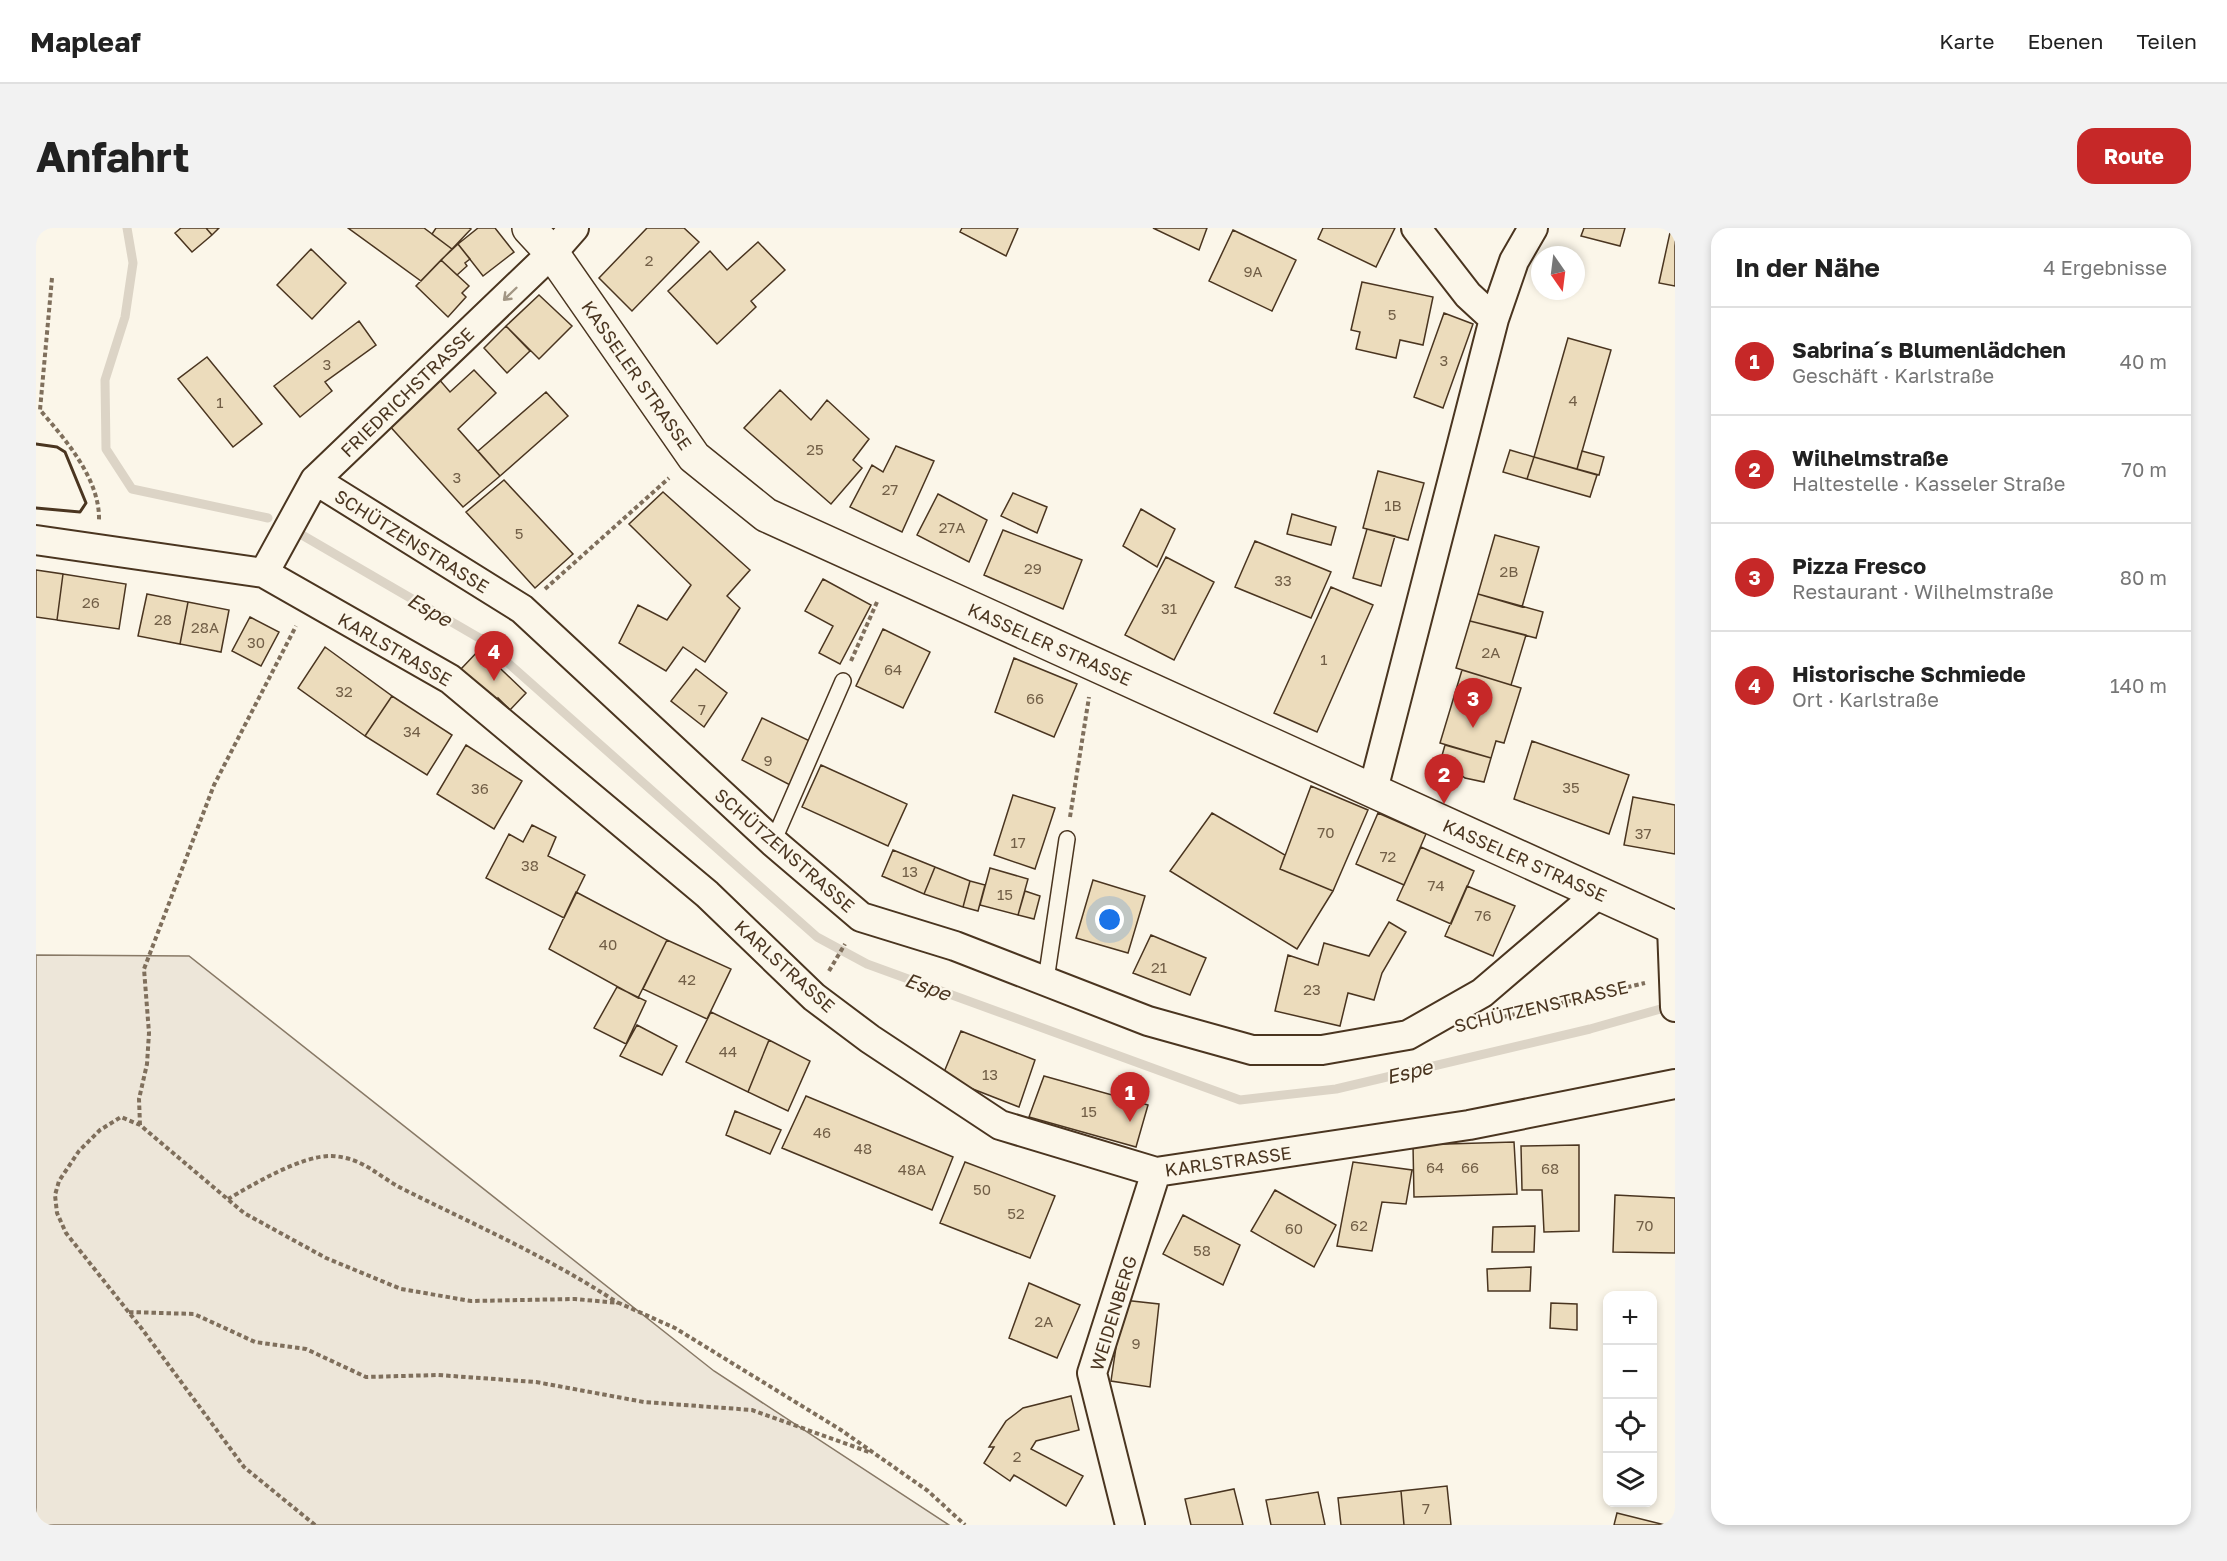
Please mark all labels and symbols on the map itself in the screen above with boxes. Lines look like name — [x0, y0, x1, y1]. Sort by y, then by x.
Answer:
north arrow — [1531, 246, 1585, 300]
house number: 2 — [645, 251, 653, 269]
house number: 9A — [1243, 262, 1263, 280]
one-way arrow — [503, 287, 518, 301]
street label: KASSELER STRASSE — [577, 296, 697, 454]
house number: 5 — [1388, 305, 1396, 323]
street label: FRIEDRICHSTRASSE — [336, 323, 478, 461]
house number: 3 — [1440, 351, 1448, 369]
house number: 3 — [323, 355, 331, 373]
house number: 4 — [1568, 391, 1578, 409]
house number: 1 — [216, 393, 224, 411]
house number: 25 — [806, 440, 824, 458]
house number: 3 — [453, 468, 461, 486]
house number: 27 — [882, 480, 898, 498]
street label: SCHÜTZENSTRASSE — [331, 485, 493, 597]
house number: 1B — [1384, 496, 1402, 514]
house number: 27A — [939, 518, 965, 536]
house number: 5 — [515, 524, 523, 542]
house number: 29 — [1024, 559, 1042, 577]
house number: 2B — [1500, 562, 1518, 580]
house number: 33 — [1274, 571, 1292, 589]
water label: Espe — [404, 587, 457, 632]
house number: 26 — [82, 593, 100, 611]
street label: KASSELER STRASSE — [965, 598, 1135, 690]
house number: 31 — [1161, 599, 1177, 617]
street label: KARLSTRASSE — [334, 608, 456, 690]
house number: 28 — [154, 610, 172, 628]
house number: 28A — [191, 618, 219, 636]
pin: 4 — [474, 632, 514, 681]
house number: 30 — [247, 633, 265, 651]
house number: 2A — [1482, 643, 1500, 661]
house number: 1 — [1320, 650, 1328, 668]
house number: 64 — [884, 660, 902, 678]
pin: 3 — [1454, 678, 1492, 728]
house number: 32 — [335, 682, 353, 700]
house number: 66 — [1026, 689, 1044, 707]
house number: 7 — [698, 700, 706, 718]
house number: 34 — [403, 722, 421, 740]
house number: 9 — [763, 751, 773, 769]
pin: 2 — [1424, 754, 1464, 804]
house number: 35 — [1562, 778, 1580, 796]
house number: 36 — [471, 779, 489, 797]
street label: SCHÜTZENSTRASSE — [711, 783, 859, 917]
street label: KASSELER STRASSE — [1440, 814, 1610, 906]
house number: 70 — [1317, 823, 1335, 841]
house number: 37 — [1635, 824, 1651, 842]
house number: 17 — [1010, 833, 1026, 851]
house number: 72 — [1380, 847, 1396, 865]
house number: 38 — [521, 856, 539, 874]
house number: 13 — [902, 862, 918, 880]
house number: 74 — [1427, 876, 1445, 894]
house number: 15 — [997, 885, 1013, 903]
your location — [1095, 905, 1124, 934]
house number: 76 — [1474, 906, 1492, 924]
street label: KARLSTRASSE — [730, 915, 840, 1017]
house number: 40 — [599, 935, 617, 953]
house number: 21 — [1151, 958, 1167, 976]
water label: Espe — [902, 967, 955, 1006]
house number: 42 — [678, 970, 696, 988]
street label: SCHÜTZENSTRASSE — [1452, 975, 1630, 1037]
house number: 23 — [1303, 980, 1321, 998]
house number: 44 — [719, 1042, 737, 1060]
water label: Espe — [1383, 1053, 1436, 1088]
house number: 13 — [982, 1065, 998, 1083]
pin: 1 — [1110, 1072, 1150, 1122]
house number: 15 — [1081, 1102, 1097, 1120]
house number: 46 — [813, 1123, 831, 1141]
house number: 48 — [854, 1139, 872, 1157]
street label: KARLSTRASSE — [1163, 1141, 1293, 1181]
house number: 64 — [1426, 1158, 1444, 1176]
house number: 66 — [1461, 1158, 1479, 1176]
house number: 68 — [1541, 1159, 1559, 1177]
house number: 48A — [898, 1160, 926, 1178]
house number: 50 — [973, 1180, 991, 1198]
house number: 52 — [1007, 1204, 1025, 1222]
house number: 62 — [1350, 1216, 1368, 1234]
house number: 70 — [1636, 1216, 1654, 1234]
house number: 60 — [1285, 1219, 1303, 1237]
house number: 58 — [1193, 1241, 1211, 1259]
street label: WEIDENBERG — [1085, 1253, 1141, 1373]
house number: 2A — [1035, 1312, 1053, 1330]
house number: 9 — [1131, 1334, 1141, 1352]
house number: 2 — [1013, 1447, 1021, 1465]
house number: 7 — [1422, 1499, 1430, 1517]

